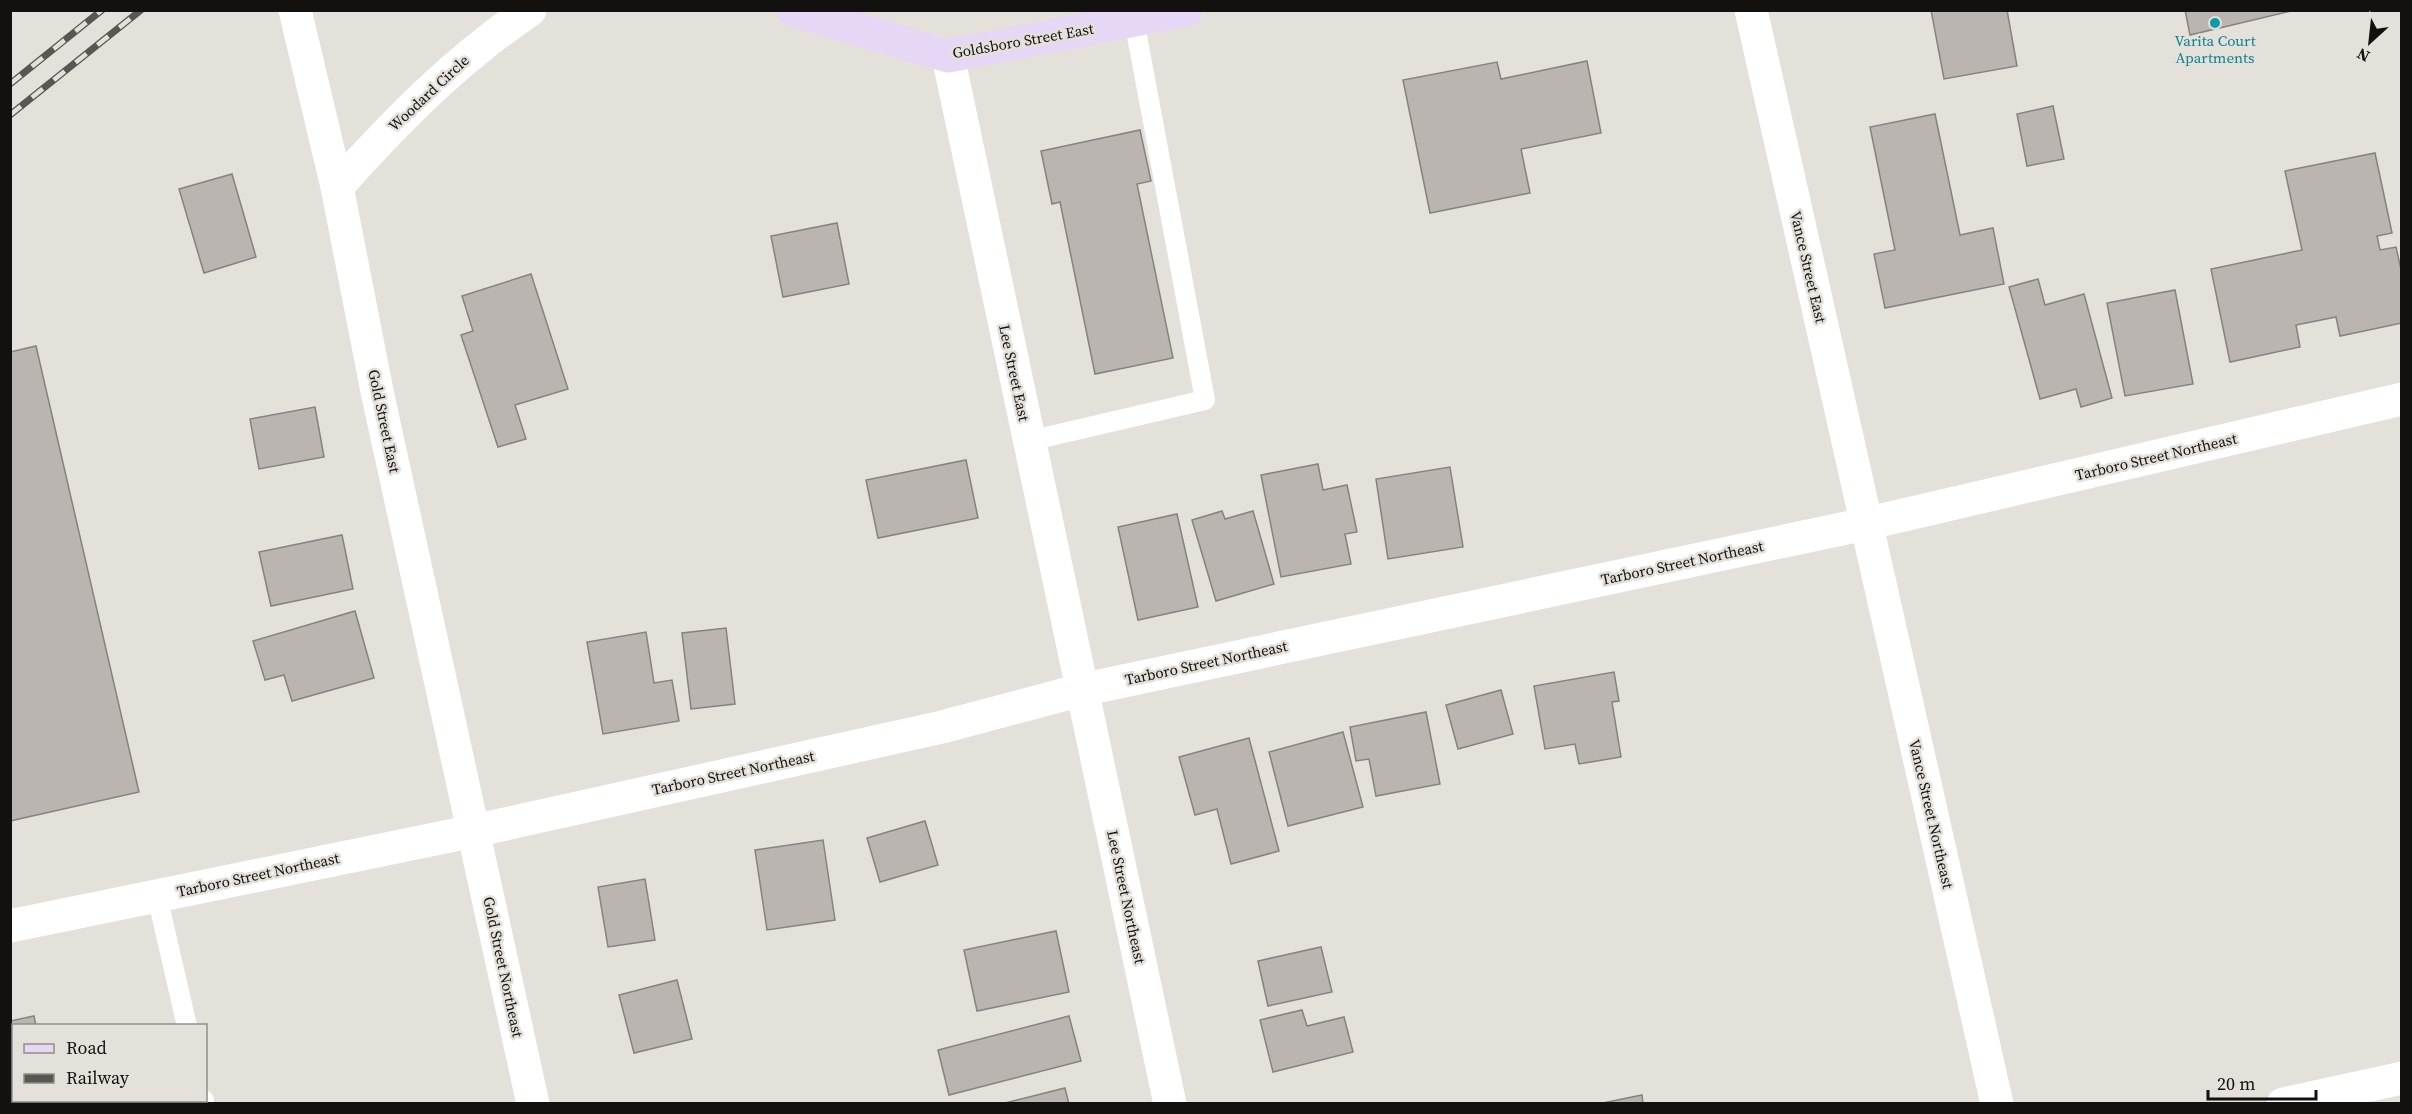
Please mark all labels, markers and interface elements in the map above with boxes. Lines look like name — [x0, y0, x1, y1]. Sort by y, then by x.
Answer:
north arrow — [2340, 12, 2400, 72]
marker: Varita Court Apartments — [2208, 16, 2222, 30]
street label: Goldsboro Street East — [951, 18, 1095, 63]
place label: Varita Court Apartments — [2174, 30, 2256, 68]
text: N — [2353, 43, 2373, 68]
street label: Woodard Circle — [384, 49, 474, 136]
street label: Vance Street East — [1785, 209, 1832, 325]
street label: Lee Street East — [994, 323, 1035, 423]
street label: Gold Street East — [363, 367, 406, 475]
street label: Tarboro Street Northeast — [2073, 428, 2239, 485]
street label: Tarboro Street Northeast — [1599, 535, 1765, 590]
street label: Tarboro Street Northeast — [1123, 635, 1289, 690]
street label: Vance Street Northeast — [1904, 737, 1959, 891]
street label: Tarboro Street Northeast — [650, 745, 816, 800]
street label: Lee Street Northeast — [1102, 828, 1151, 966]
street label: Tarboro Street Northeast — [175, 847, 341, 902]
street label: Gold Street Northeast — [478, 895, 529, 1039]
legend — [12, 1024, 207, 1102]
text: Road — [66, 1035, 107, 1060]
scale bar — [2208, 1063, 2316, 1101]
text: Railway — [66, 1065, 130, 1090]
text: 20 m — [2217, 1071, 2255, 1096]

